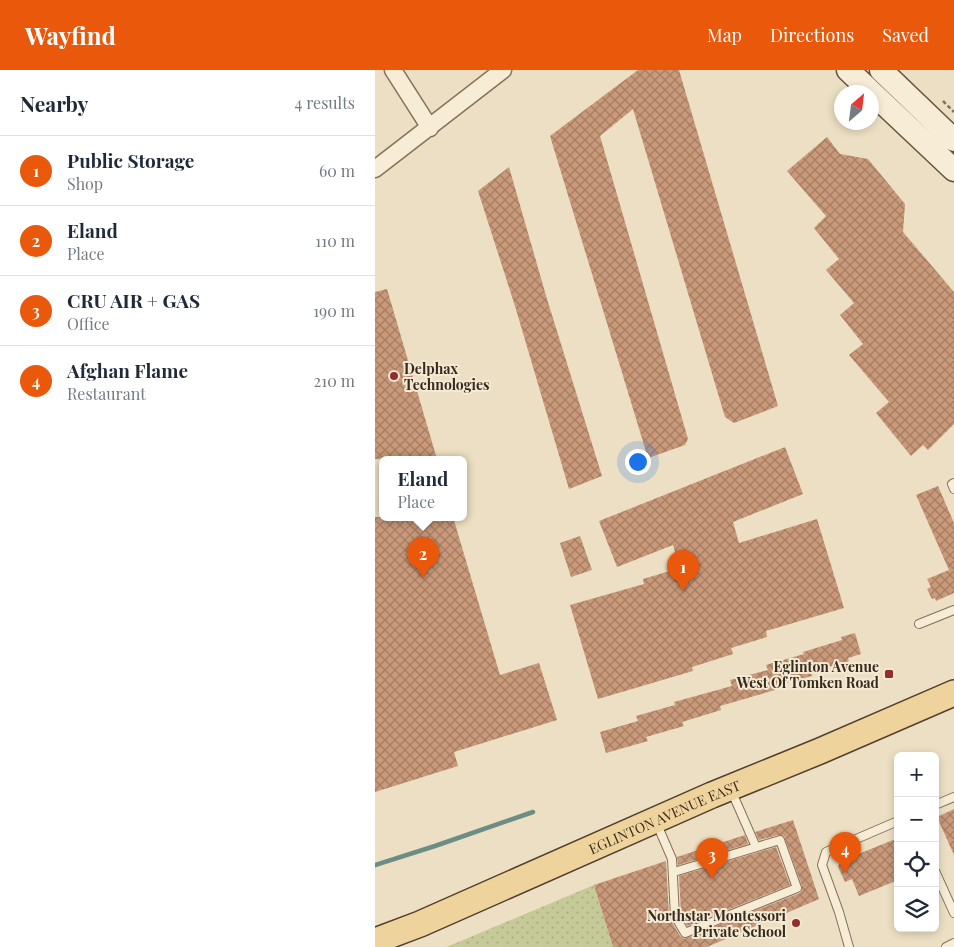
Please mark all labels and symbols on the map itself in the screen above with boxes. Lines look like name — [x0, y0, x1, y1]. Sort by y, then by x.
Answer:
north arrow — [834, 85, 879, 130]
place label: Delphax Technologies — [404, 359, 489, 394]
marker: Delphax Technologies — [388, 370, 400, 382]
your location — [625, 449, 651, 475]
pin: 2 — [407, 537, 439, 578]
pin: 1 — [667, 550, 699, 591]
place label: Eglinton Avenue West Of Tomken Road — [736, 657, 880, 692]
marker: Eglinton Avenue West Of Tomken Road — [883, 668, 895, 680]
street label: EGLINTON AVENUE EAST — [585, 775, 743, 858]
pin: 4 — [829, 832, 861, 873]
pin: 3 — [696, 838, 728, 879]
place label: Northstar Montessori Private School — [647, 906, 787, 941]
marker: Northstar Montessori Private School — [790, 917, 802, 929]

